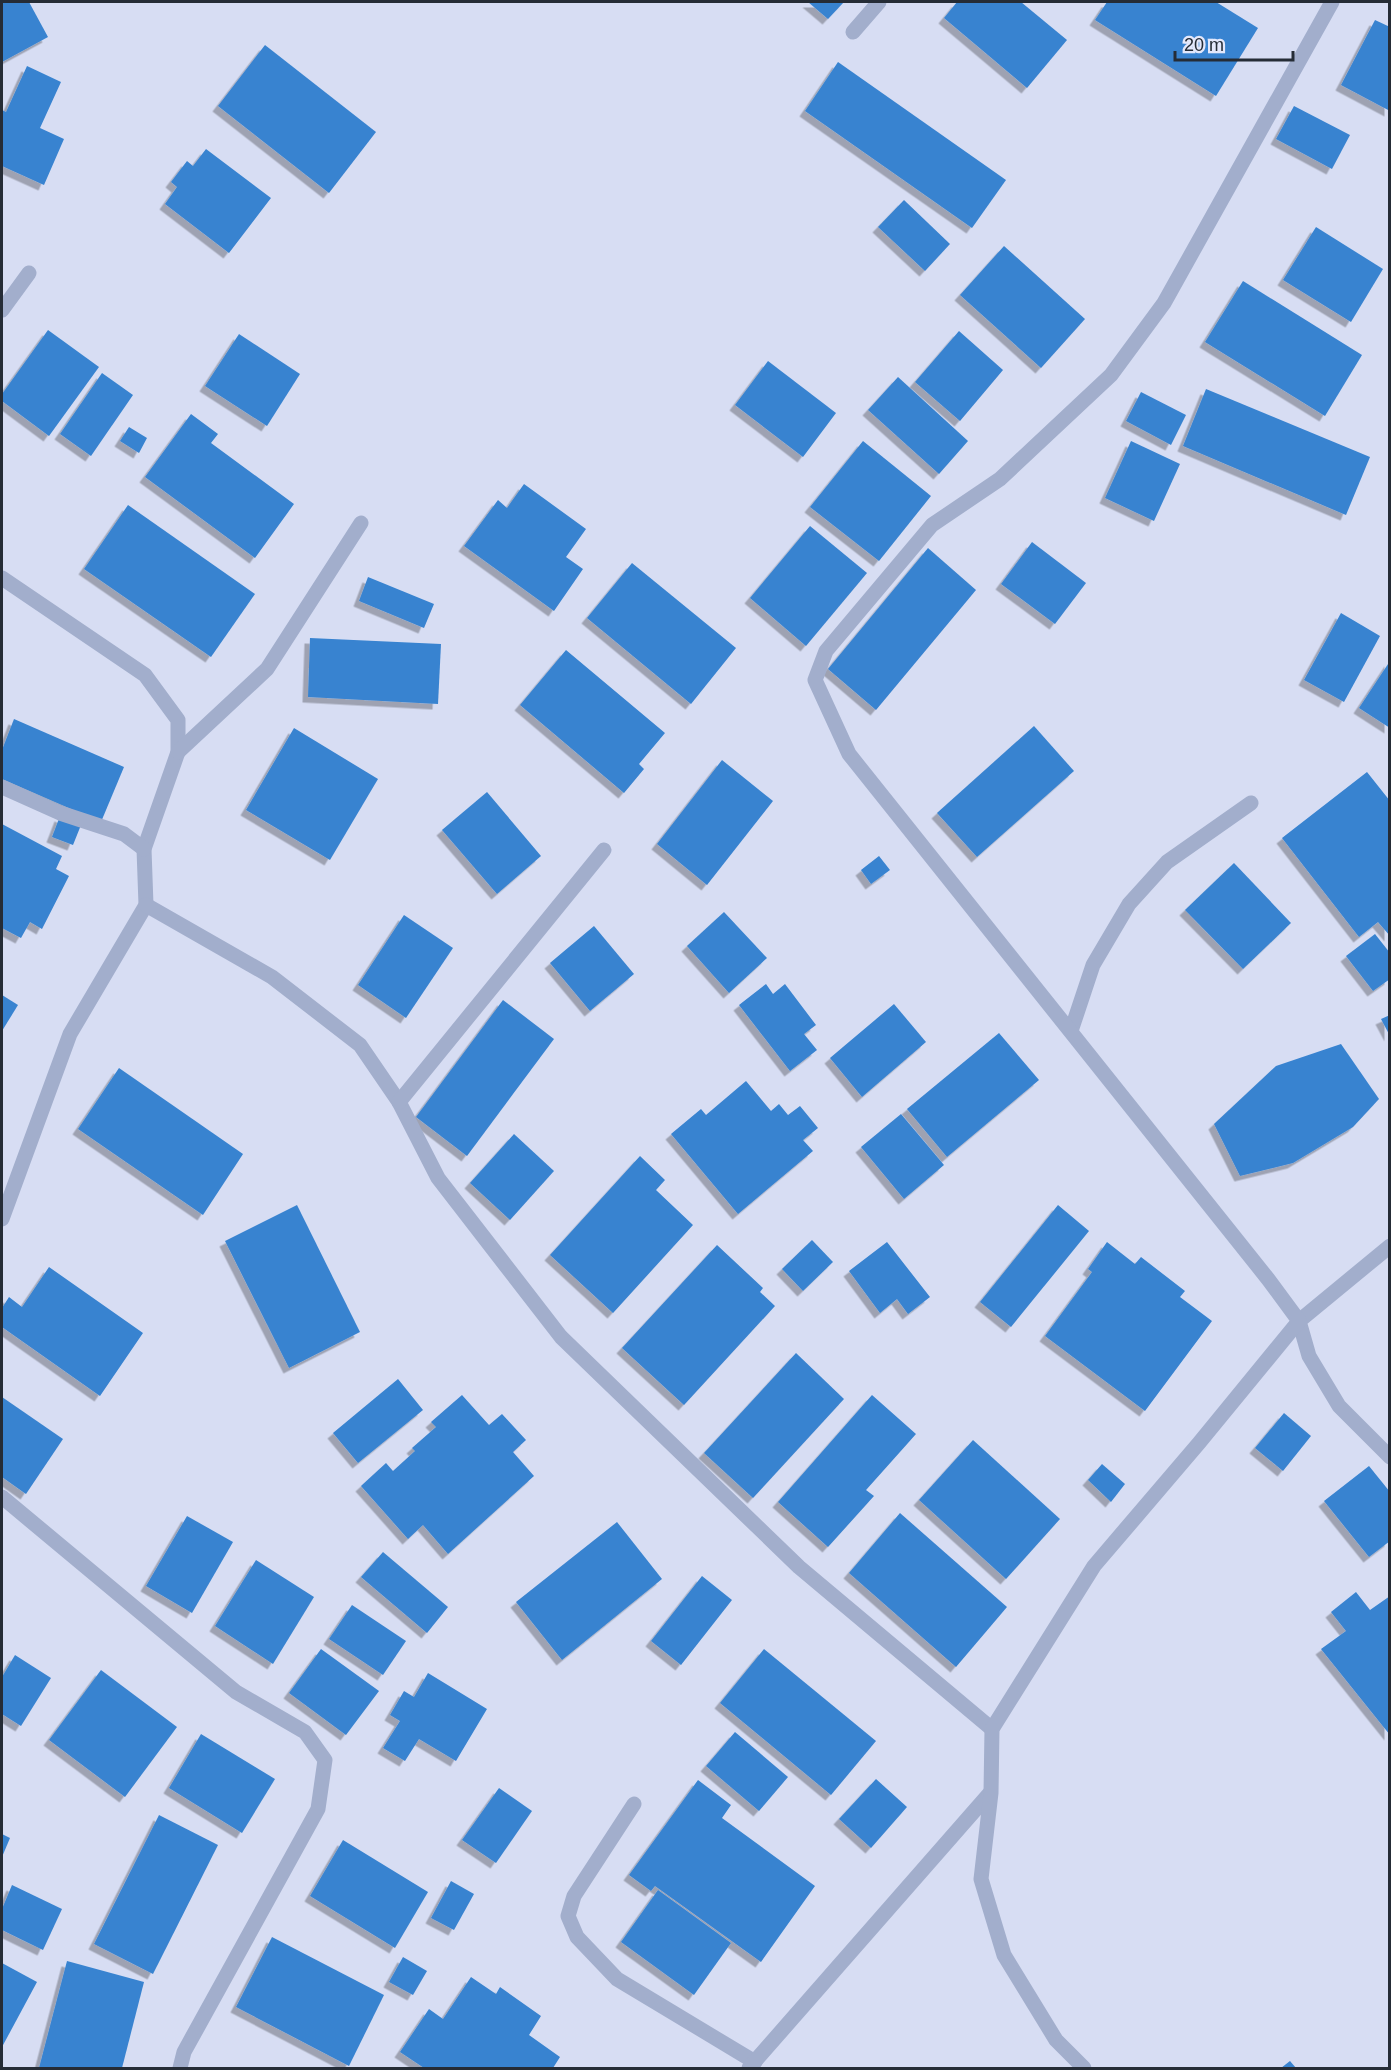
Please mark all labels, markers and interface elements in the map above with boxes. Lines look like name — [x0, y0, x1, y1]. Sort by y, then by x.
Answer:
scale bar — [1175, 24, 1294, 62]
text: 20 m — [1184, 35, 1224, 55]

